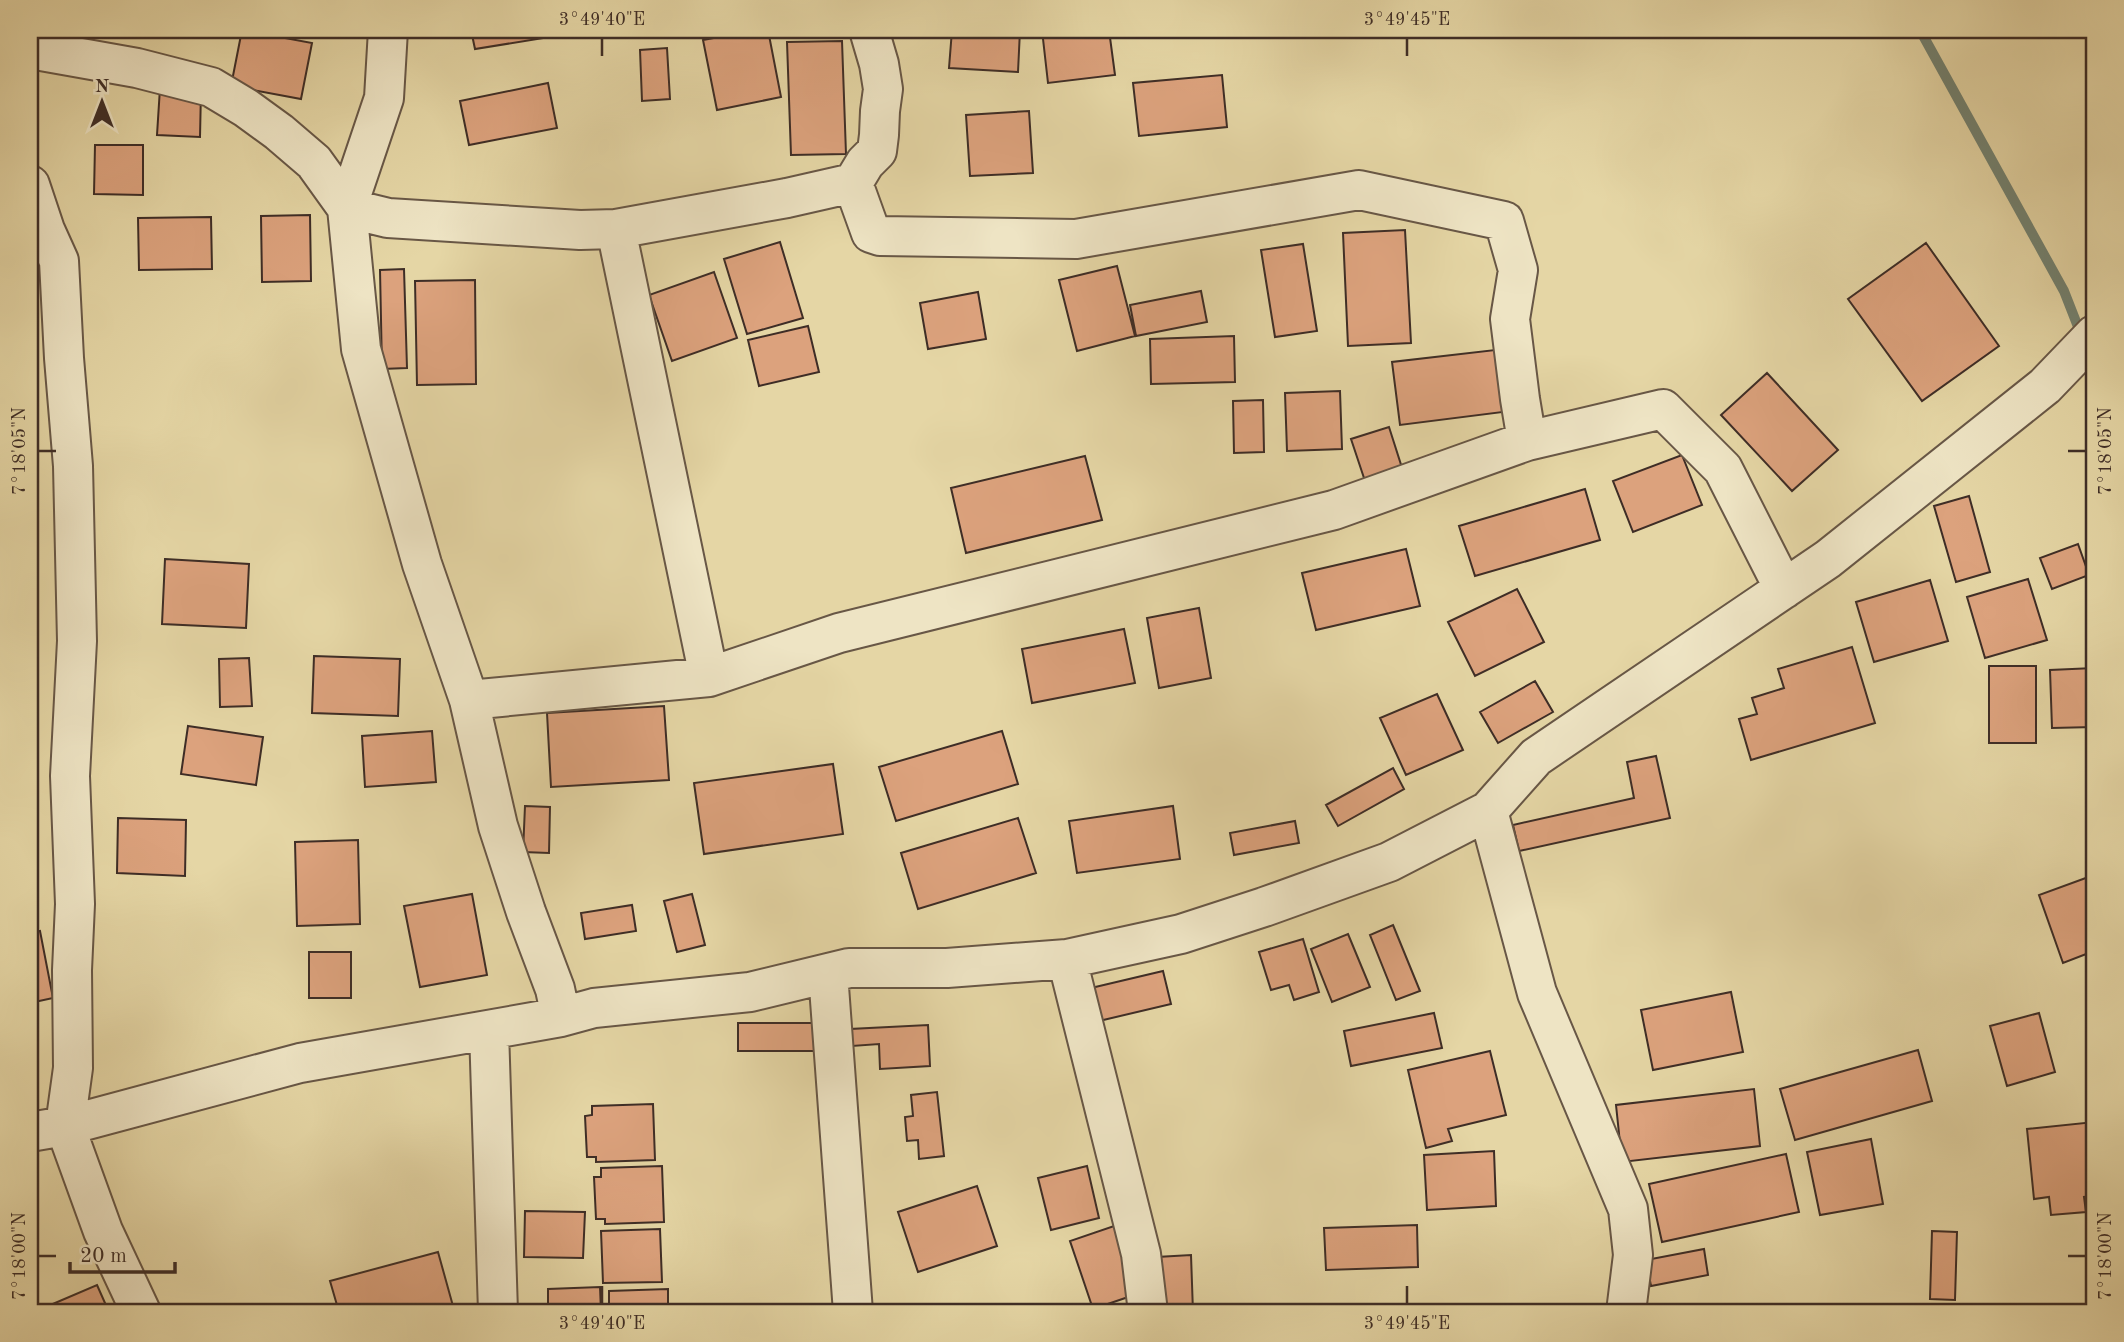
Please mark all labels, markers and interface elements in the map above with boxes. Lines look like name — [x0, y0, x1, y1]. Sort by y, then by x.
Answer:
text: 3°49'40"E — [559, 11, 645, 29]
text: 3°49'45"E — [1364, 11, 1450, 29]
north arrow — [66, 66, 136, 136]
text: N — [95, 78, 110, 97]
text: 7°18'05"N — [11, 407, 29, 495]
text: 7°18'05"N — [2097, 407, 2115, 495]
text: 7°18'00"N — [11, 1212, 29, 1300]
text: 7°18'00"N — [2097, 1212, 2115, 1300]
scale bar — [70, 1230, 175, 1274]
text: 20 m — [80, 1246, 127, 1267]
text: 3°49'40"E — [559, 1315, 645, 1333]
text: 3°49'45"E — [1364, 1315, 1450, 1333]

